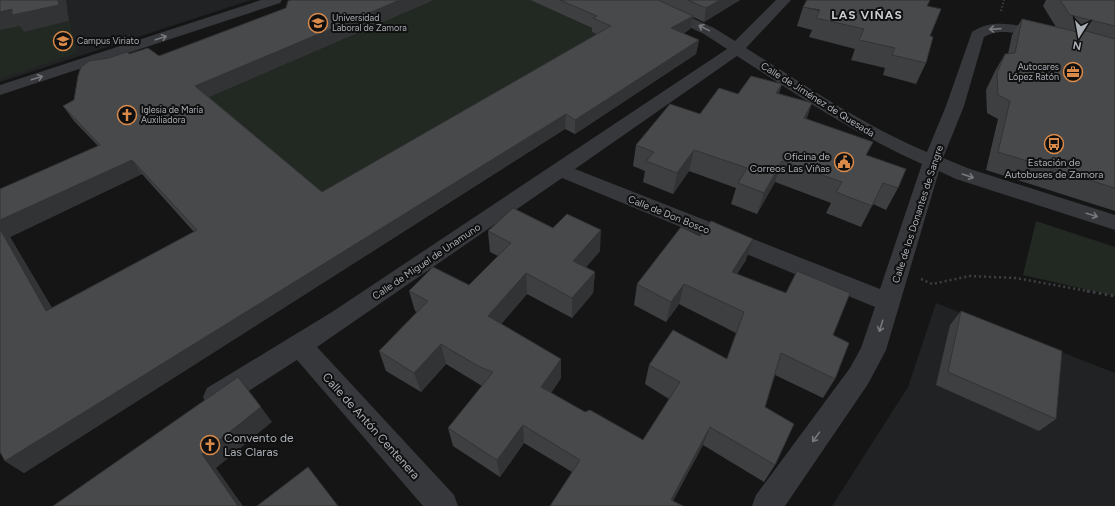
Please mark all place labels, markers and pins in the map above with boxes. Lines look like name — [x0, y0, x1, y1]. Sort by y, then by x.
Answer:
school or university icon: Universidad Laboral de Zamora — [307, 12, 329, 34]
place label: Universidad Laboral de Zamora — [332, 12, 407, 33]
school or university icon: Campus Viriato — [52, 30, 74, 52]
place label: Campus Viriato — [77, 35, 139, 46]
place label: Autocares López Ratón — [1008, 61, 1059, 82]
office icon: Autocares López Ratón — [1062, 61, 1084, 83]
church icon: Iglesia de María Auxiliadora — [116, 104, 138, 126]
place label: Iglesia de María Auxiliadora — [141, 104, 203, 125]
bus stop icon: Estación de Autobuses de Zamora — [1043, 133, 1065, 155]
place label: Oficina de Correos Las Viñas — [750, 150, 831, 175]
public building icon: Oficina de Correos Las Viñas — [833, 151, 855, 173]
place label: Estación de Autobuses de Zamora — [1005, 156, 1103, 181]
place label: Convento de Las Claras — [224, 431, 294, 459]
church icon: Convento de Las Claras — [199, 434, 221, 456]

